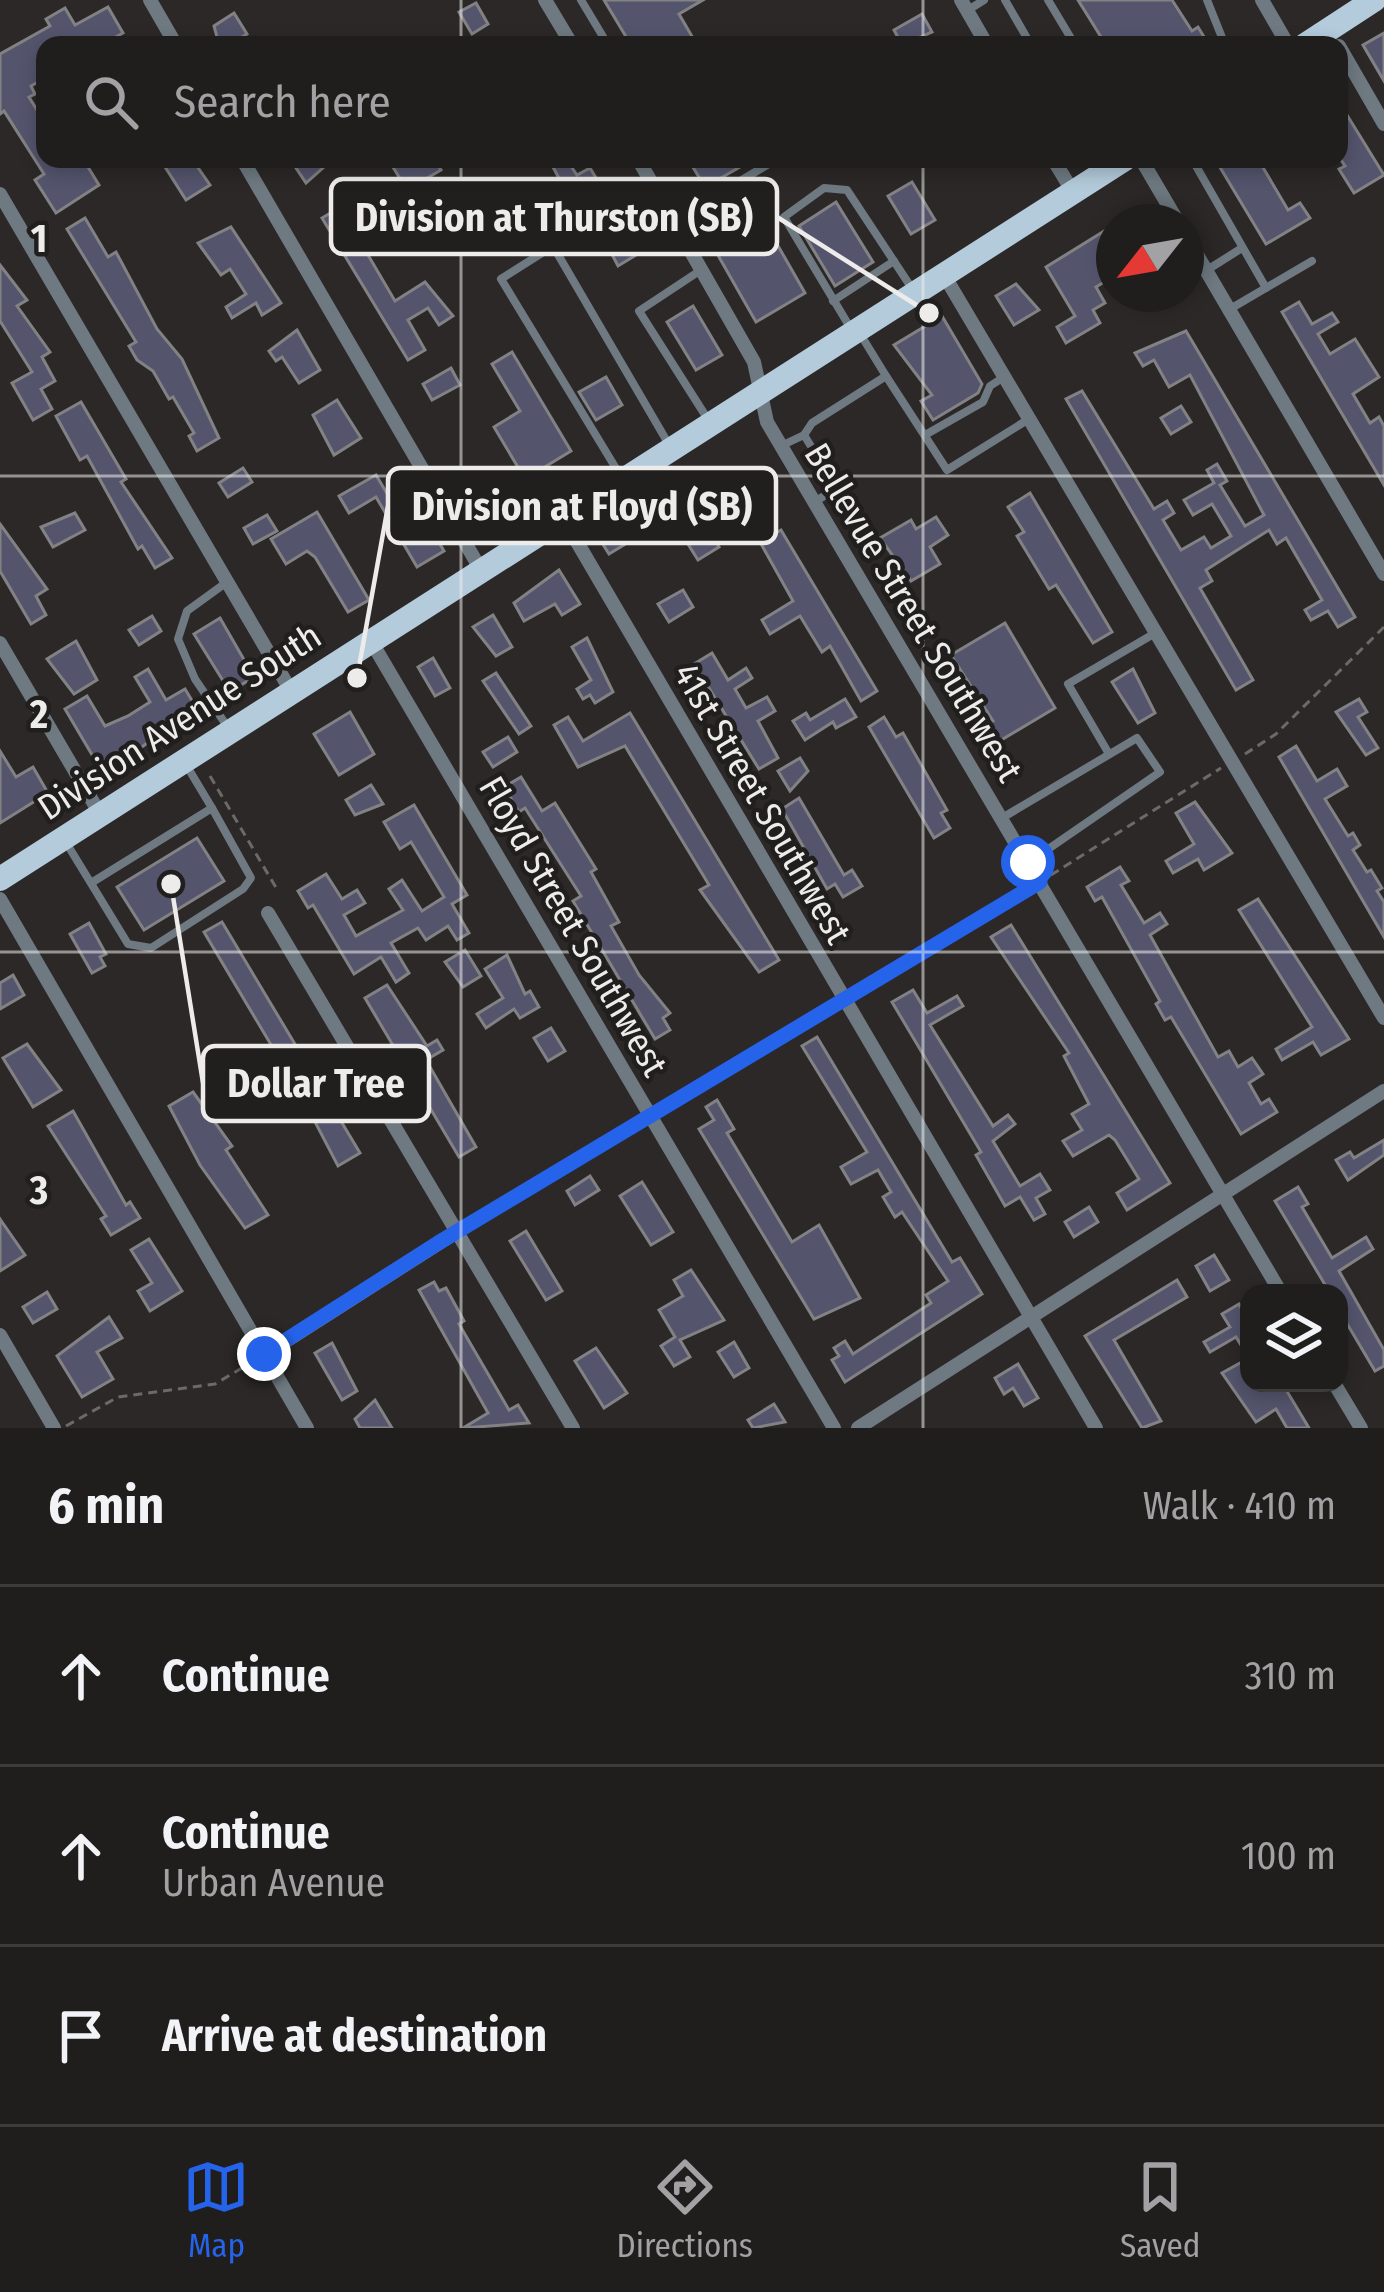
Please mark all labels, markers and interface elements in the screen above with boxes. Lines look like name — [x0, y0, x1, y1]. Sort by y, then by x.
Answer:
search box — [36, 36, 1348, 168]
icon: search — [78, 69, 144, 135]
text: Search here — [174, 75, 391, 129]
callout: Division at Thurston (SB) — [331, 179, 777, 254]
text: Division at Thurston (SB) — [355, 195, 753, 241]
north arrow — [1096, 204, 1204, 312]
text: 1 — [31, 216, 47, 262]
street label: Bellevue Street Southwest — [795, 435, 1032, 790]
callout: Division at Floyd (SB) — [388, 468, 776, 543]
text: Division at Floyd (SB) — [412, 484, 752, 530]
street label: Division Avenue South — [30, 614, 329, 830]
street label: 41st Street Southwest — [664, 655, 861, 952]
text: 2 — [29, 692, 48, 738]
street label: Floyd Street Southwest — [469, 769, 677, 1085]
route start — [1001, 835, 1055, 889]
callout: Dollar Tree — [203, 1046, 429, 1121]
text: Dollar Tree — [227, 1061, 405, 1107]
text: 3 — [29, 1168, 48, 1214]
map controls — [1240, 1284, 1348, 1392]
button: layers — [1240, 1284, 1348, 1392]
route end — [237, 1327, 291, 1381]
text: 6 min — [48, 1475, 164, 1537]
text: Walk · 410 m — [1143, 1483, 1336, 1529]
icon: ahead — [48, 1643, 114, 1709]
text: Continue — [162, 1649, 330, 1703]
text: 310 m — [1245, 1653, 1336, 1699]
text: Continue — [162, 1806, 330, 1860]
icon: ahead — [48, 1823, 114, 1889]
text: 100 m — [1241, 1833, 1336, 1879]
text: Urban Avenue — [162, 1860, 385, 1906]
icon: arrive — [48, 2003, 114, 2069]
text: Arrive at destination — [162, 2009, 547, 2063]
tab: Map — [183, 2154, 249, 2266]
tab: Directions — [616, 2154, 753, 2266]
tab: Saved — [1120, 2154, 1200, 2266]

